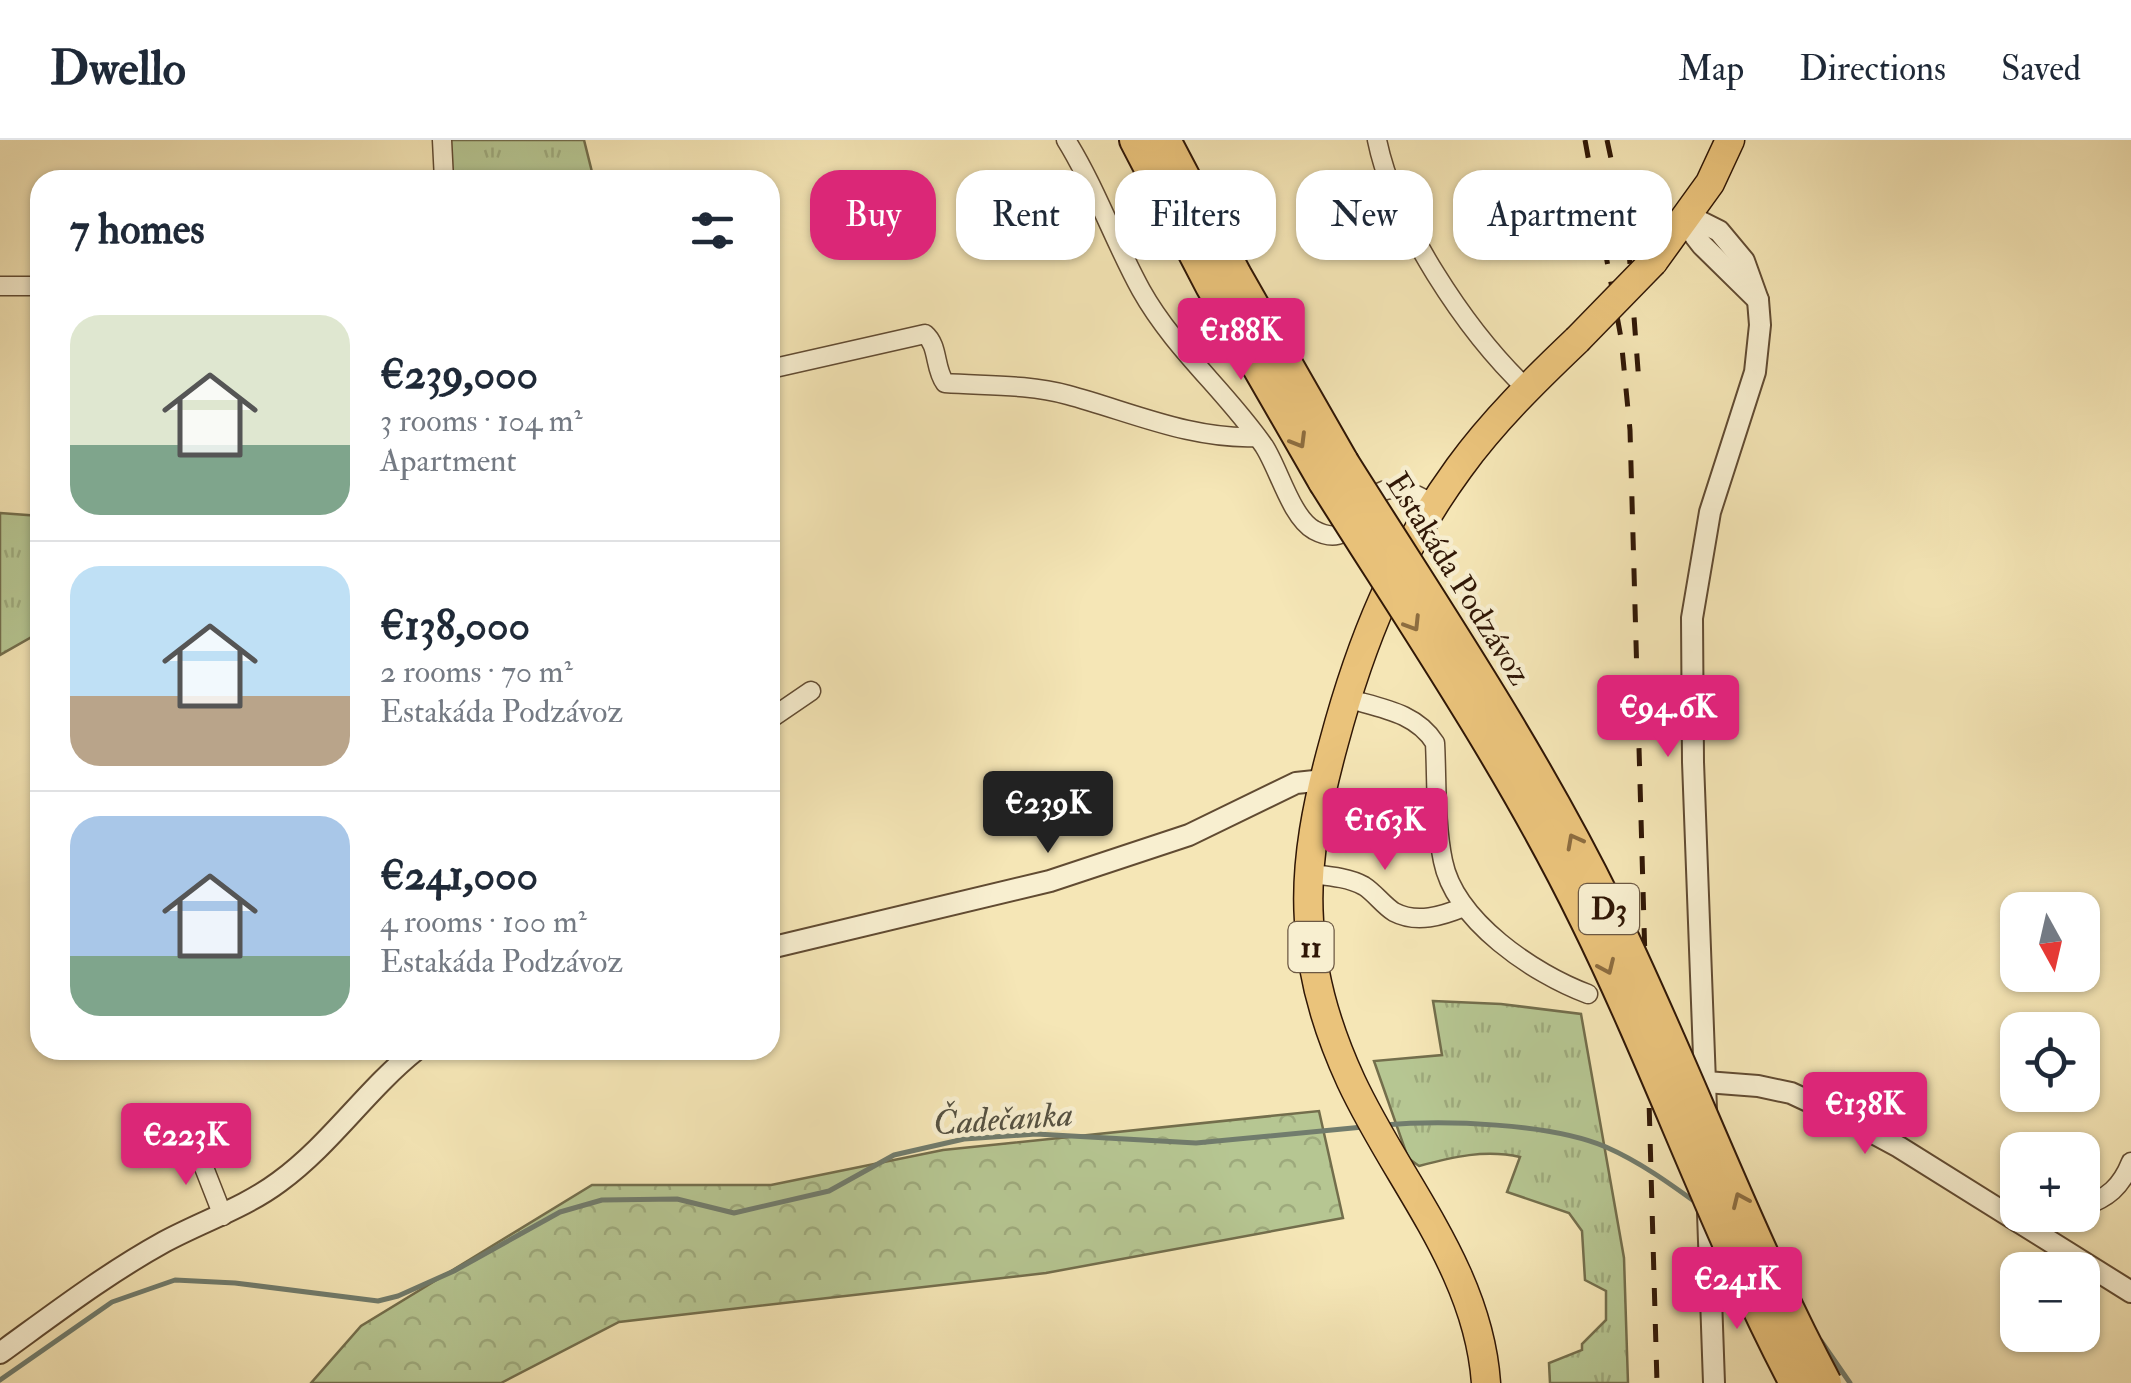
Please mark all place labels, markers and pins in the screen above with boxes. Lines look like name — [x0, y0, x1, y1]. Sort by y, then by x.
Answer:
pin: €188K — [1171, 298, 1311, 383]
pin: €94.6K — [1587, 675, 1749, 760]
pin: €239K — [978, 771, 1118, 856]
pin: €163K — [1315, 788, 1455, 873]
pin: €138K — [1795, 1072, 1935, 1157]
pin: €223K — [116, 1103, 256, 1188]
pin: €241K — [1667, 1247, 1807, 1332]

